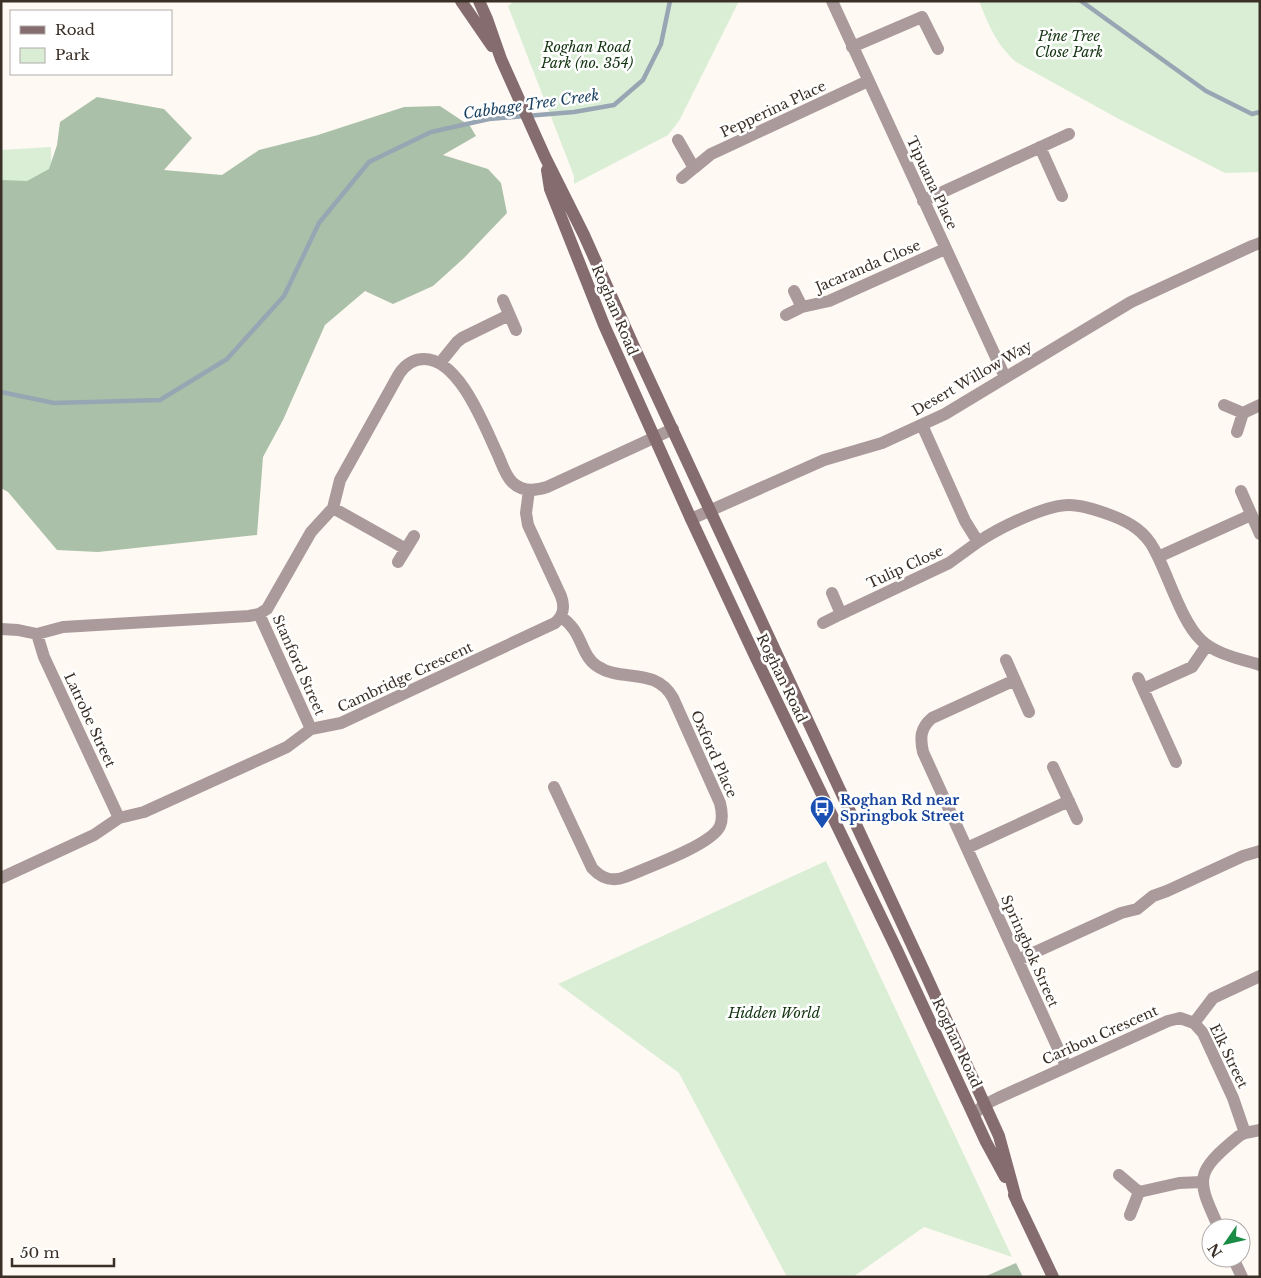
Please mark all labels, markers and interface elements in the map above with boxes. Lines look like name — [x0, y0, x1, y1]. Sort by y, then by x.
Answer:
legend — [10, 10, 172, 75]
text: Road — [55, 20, 95, 39]
park label: Pine Tree Close Park — [1035, 27, 1103, 61]
park label: Roghan Road Park (no. 354) — [540, 38, 633, 72]
text: Park — [55, 45, 91, 64]
street label: Pepperina Place — [717, 77, 829, 141]
water label: Cabbage Tree Creek — [462, 85, 600, 123]
street label: Tipuana Place — [903, 133, 961, 233]
street label: Jacaranda Close — [811, 236, 923, 297]
street label: Roghan Road — [588, 262, 642, 359]
street label: Desert Willow Way — [909, 336, 1035, 420]
street label: Tulip Close — [864, 542, 946, 592]
street label: Stanford Street — [269, 612, 330, 719]
street label: Roghan Road — [753, 631, 812, 726]
street label: Cambridge Crescent — [335, 637, 476, 716]
street label: Latrobe Street — [60, 670, 120, 771]
street label: Oxford Place — [687, 708, 741, 800]
place label: Roghan Rd near Springbok Street — [840, 791, 965, 825]
bus stop icon: Roghan Rd near Springbok Street — [809, 795, 835, 829]
street label: Springbok Street — [997, 892, 1063, 1010]
street label: Roghan Road — [928, 995, 986, 1091]
street label: Caribou Crescent — [1039, 1001, 1161, 1069]
park label: Hidden World — [727, 1004, 821, 1022]
street label: Elk Street — [1206, 1021, 1253, 1092]
north arrow — [1201, 1218, 1251, 1268]
scale bar — [12, 1236, 115, 1268]
text: N — [1204, 1240, 1226, 1261]
text: 50 m — [20, 1243, 60, 1262]

